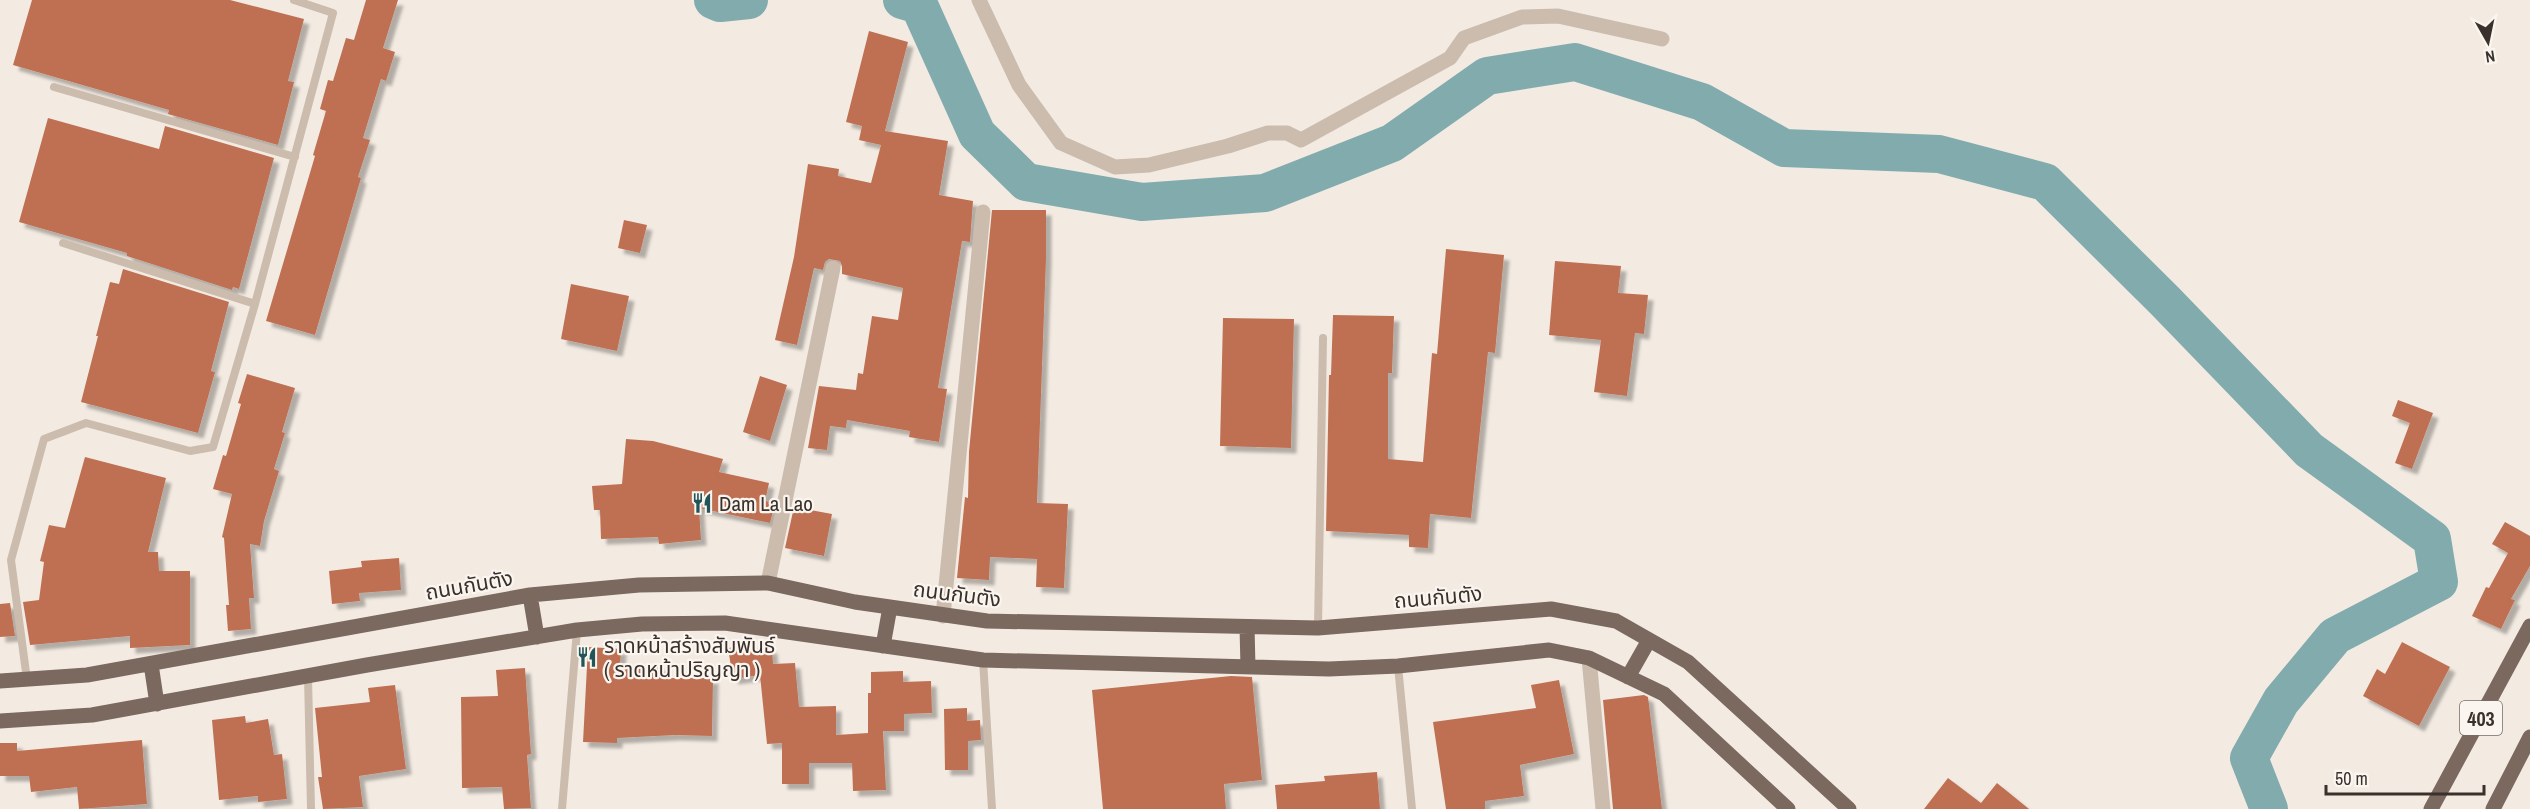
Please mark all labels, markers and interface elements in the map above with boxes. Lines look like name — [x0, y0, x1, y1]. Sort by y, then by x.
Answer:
north arrow — [2458, 12, 2518, 72]
text: N — [2484, 45, 2497, 68]
place label: Dam La Lao — [719, 489, 813, 518]
restaurant icon: Dam La Lao — [690, 491, 714, 515]
street label: ถนนกันตัง — [423, 563, 515, 607]
street label: ถนนกันตัง — [911, 574, 1003, 614]
street label: ถนนกันตัง — [1393, 579, 1483, 615]
place label: ราดหน้าสร้างสัมพันธ์ ( ราดหน้าปริญญา ) — [604, 631, 776, 684]
restaurant icon: ราดหน้าสร้างสัมพันธ์ ( ราดหน้าปริญญา ) — [575, 645, 599, 669]
road number: 403 — [2460, 701, 2502, 735]
scale bar — [2326, 758, 2484, 796]
text: 50 m — [2335, 766, 2368, 791]

